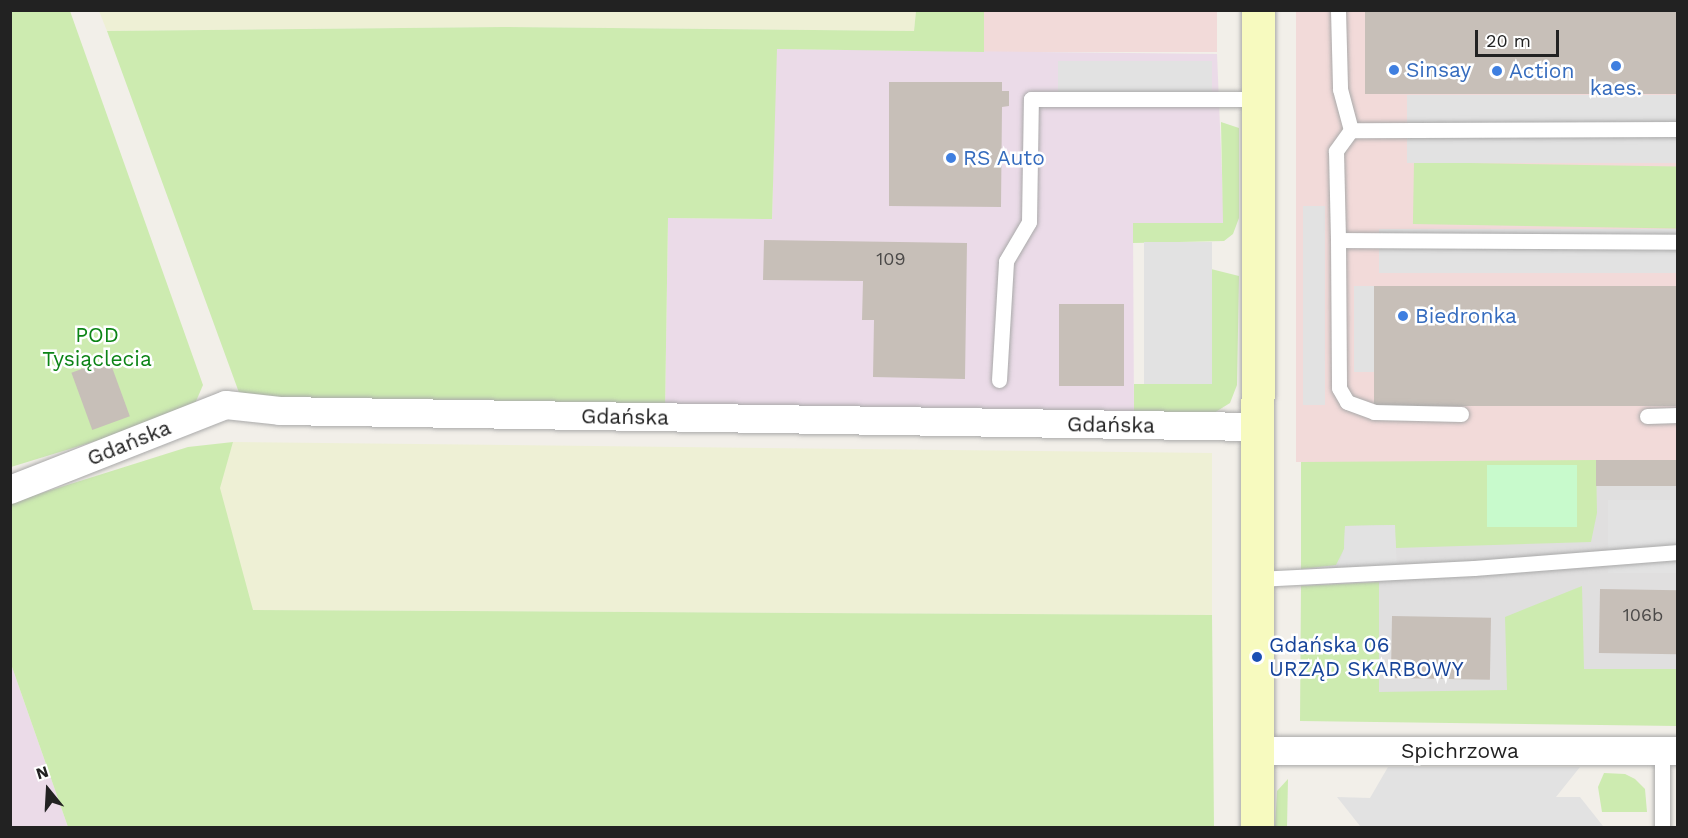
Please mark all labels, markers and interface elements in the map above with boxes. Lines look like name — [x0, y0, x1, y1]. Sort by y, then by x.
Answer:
scale bar — [1478, 18, 1562, 56]
text: 20 m — [1486, 30, 1531, 51]
place label: Sinsay — [1406, 57, 1471, 83]
place label: Action — [1509, 58, 1574, 84]
marker: kaes. — [1609, 59, 1623, 73]
marker: Sinsay — [1387, 63, 1401, 77]
marker: Action — [1490, 64, 1504, 78]
place label: kaes. — [1590, 75, 1642, 101]
place label: RS Auto — [963, 145, 1046, 171]
marker: RS Auto — [944, 151, 958, 165]
house number: 109 — [876, 248, 906, 270]
place label: Biedronka — [1415, 303, 1517, 329]
marker: Biedronka — [1396, 309, 1410, 323]
park label: POD Tysiąclecia — [42, 322, 152, 372]
street label: Gdańska — [581, 404, 669, 430]
street label: Gdańska — [1067, 412, 1155, 438]
street label: Gdańska — [84, 415, 174, 471]
house number: 106b — [1623, 604, 1663, 626]
place label: Gdańska 06 URZĄD SKARBOWY — [1269, 632, 1464, 682]
marker: Gdańska 06 URZĄD SKARBOWY — [1250, 650, 1264, 664]
street label: Spichrzowa — [1401, 738, 1519, 764]
north arrow — [18, 760, 78, 820]
text: N — [34, 762, 51, 783]

